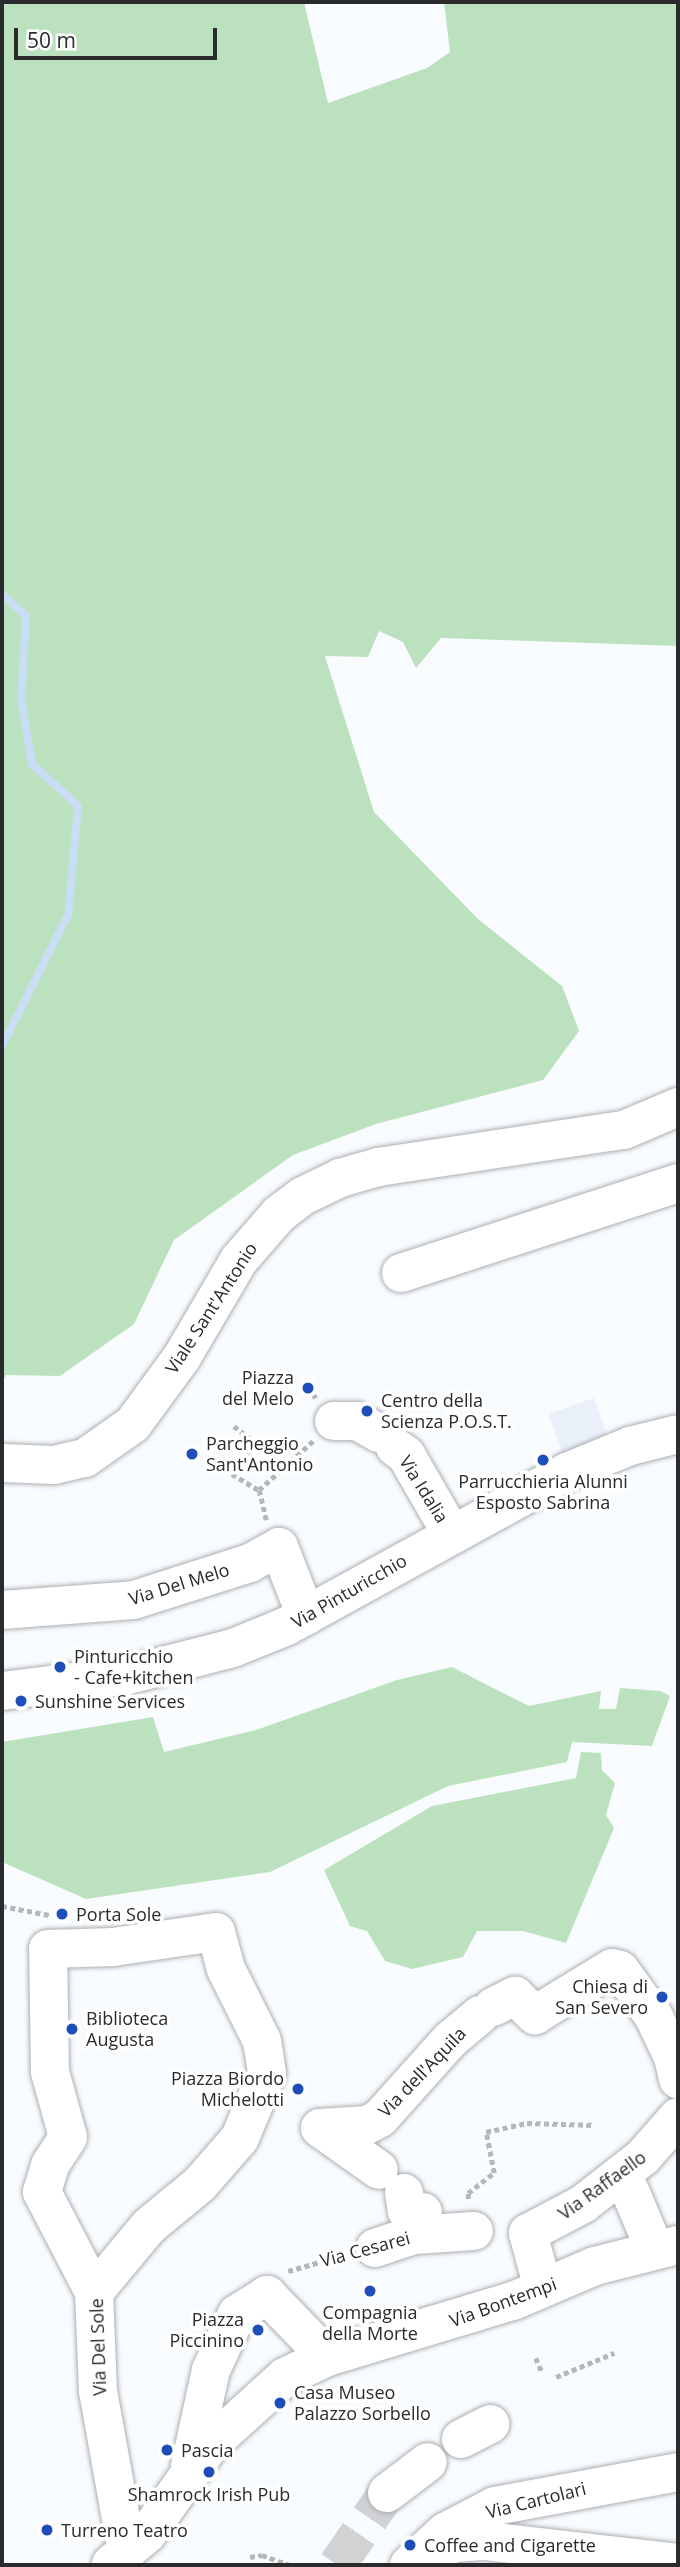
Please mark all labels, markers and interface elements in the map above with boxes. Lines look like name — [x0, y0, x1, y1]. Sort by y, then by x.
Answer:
scale bar — [18, 14, 220, 58]
text: 50 m — [27, 26, 76, 54]
street label: Viale Sant'Antonio — [161, 1238, 261, 1378]
place label: Piazza del Melo — [222, 1367, 294, 1410]
marker: Piazza del Melo — [300, 1380, 316, 1396]
place label: Centro della Scienza P.O.S.T. — [381, 1390, 512, 1432]
marker: Centro della Scienza P.O.S.T. — [359, 1403, 375, 1419]
place label: Parcheggio Sant'Antonio — [206, 1433, 313, 1476]
marker: Parcheggio Sant'Antonio — [184, 1446, 200, 1462]
street label: Via Idalia — [395, 1451, 453, 1527]
marker: Parrucchieria Alunni Esposto Sabrina — [535, 1452, 551, 1468]
place label: Parrucchieria Alunni Esposto Sabrina — [458, 1471, 628, 1514]
street label: Via Pinturicchio — [288, 1549, 410, 1633]
street label: Via Del Melo — [126, 1558, 232, 1610]
place label: Pinturicchio - Cafe+kitchen — [74, 1646, 193, 1688]
marker: Pinturicchio - Cafe+kitchen — [52, 1659, 68, 1675]
place label: Sunshine Services — [35, 1690, 185, 1712]
marker: Sunshine Services — [13, 1693, 29, 1709]
place label: Porta Sole — [76, 1903, 161, 1925]
marker: Porta Sole — [54, 1906, 70, 1922]
place label: Chiesa di San Severo — [555, 1976, 648, 2018]
marker: Chiesa di San Severo — [654, 1989, 670, 2005]
place label: Biblioteca Augusta — [86, 2008, 168, 2050]
marker: Biblioteca Augusta — [64, 2021, 80, 2037]
street label: Via dell'Aquila — [374, 2023, 470, 2121]
place label: Piazza Biordo Michelotti — [171, 2068, 284, 2110]
marker: Piazza Biordo Michelotti — [290, 2081, 306, 2097]
street label: Via Raffaello — [554, 2146, 650, 2224]
street label: Via Cesarei — [318, 2227, 412, 2271]
street label: Via Bontempi — [447, 2273, 559, 2331]
marker: Compagnia della Morte — [362, 2283, 378, 2299]
street label: Via Del Sole — [86, 2298, 110, 2396]
place label: Compagnia della Morte — [322, 2302, 418, 2344]
place label: Piazza Piccinino — [169, 2309, 244, 2352]
marker: Piazza Piccinino — [250, 2322, 266, 2338]
place label: Casa Museo Palazzo Sorbello — [294, 2382, 431, 2424]
marker: Casa Museo Palazzo Sorbello — [272, 2395, 288, 2411]
place label: Pascia — [181, 2439, 234, 2461]
marker: Pascia — [159, 2442, 175, 2458]
marker: Shamrock Irish Pub — [201, 2464, 217, 2480]
street label: Via Cartolari — [484, 2477, 588, 2523]
place label: Shamrock Irish Pub — [128, 2483, 290, 2505]
place label: Turreno Teatro — [61, 2519, 188, 2541]
marker: Turreno Teatro — [39, 2522, 55, 2538]
place label: Coffee and Cigarette — [424, 2534, 596, 2556]
marker: Coffee and Cigarette — [402, 2537, 418, 2553]

